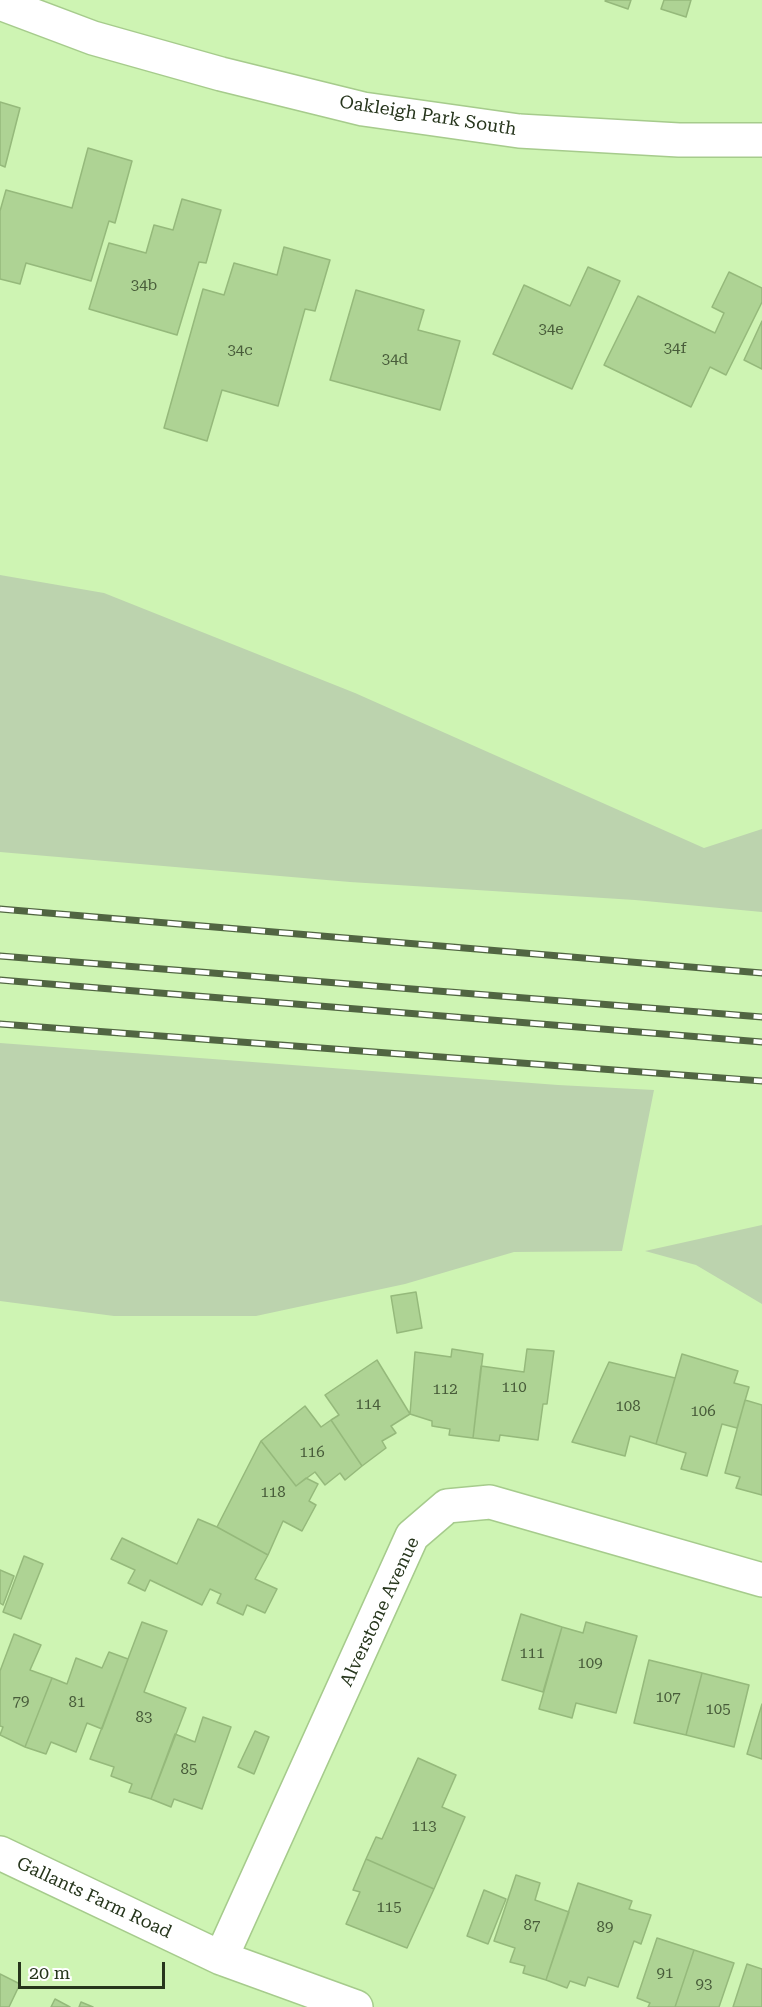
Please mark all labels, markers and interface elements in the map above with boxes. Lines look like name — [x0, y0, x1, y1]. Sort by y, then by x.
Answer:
street label: Oakleigh Park South — [338, 91, 518, 141]
house number: 34b — [131, 277, 157, 295]
house number: 34e — [538, 321, 564, 339]
house number: 34f — [664, 340, 686, 358]
house number: 34c — [227, 342, 253, 360]
house number: 34d — [382, 351, 408, 369]
house number: 110 — [501, 1379, 527, 1397]
house number: 112 — [432, 1381, 458, 1399]
house number: 114 — [355, 1396, 381, 1414]
house number: 108 — [615, 1398, 641, 1416]
house number: 106 — [690, 1403, 716, 1421]
house number: 116 — [299, 1444, 325, 1462]
house number: 118 — [260, 1484, 286, 1502]
street label: Alverstone Avenue — [336, 1534, 424, 1690]
house number: 111 — [519, 1645, 545, 1663]
house number: 109 — [577, 1655, 603, 1673]
house number: 107 — [655, 1689, 681, 1707]
house number: 79 — [13, 1693, 29, 1711]
house number: 81 — [69, 1694, 85, 1712]
house number: 105 — [705, 1701, 731, 1719]
house number: 83 — [136, 1709, 152, 1727]
house number: 85 — [181, 1761, 197, 1779]
house number: 113 — [411, 1818, 437, 1836]
street label: Gallants Farm Road — [13, 1853, 175, 1943]
house number: 115 — [376, 1899, 402, 1917]
house number: 87 — [524, 1917, 540, 1935]
house number: 89 — [597, 1919, 613, 1937]
scale bar — [21, 1950, 168, 1988]
text: 20 m — [29, 1962, 70, 1983]
house number: 91 — [657, 1965, 673, 1983]
house number: 93 — [696, 1976, 712, 1994]

